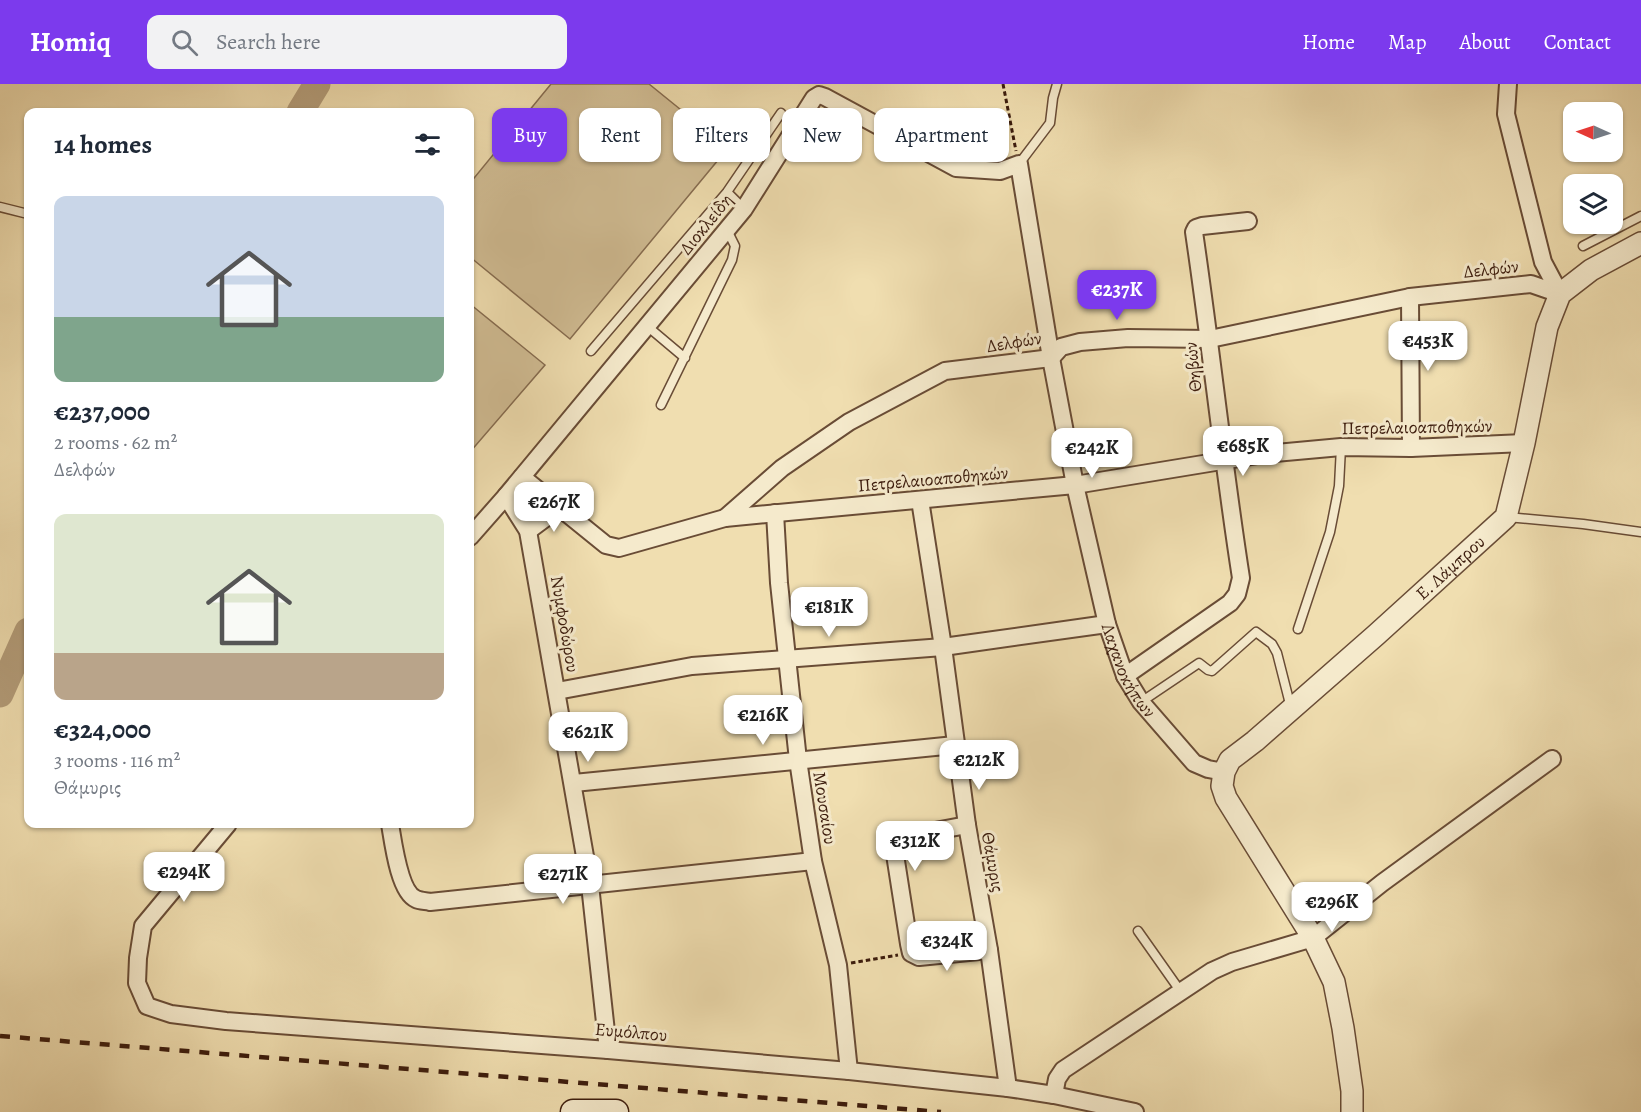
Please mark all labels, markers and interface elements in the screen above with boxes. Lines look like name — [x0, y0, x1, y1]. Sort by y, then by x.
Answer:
search box — [147, 15, 567, 69]
text: Homiq — [30, 23, 111, 61]
icon: search — [168, 26, 201, 59]
text: Search here — [216, 27, 321, 57]
text: Home — [1302, 28, 1355, 56]
text: Map — [1388, 28, 1426, 56]
text: About — [1459, 28, 1511, 56]
text: Contact — [1544, 28, 1611, 56]
north arrow — [1563, 102, 1623, 162]
map controls — [1563, 102, 1623, 234]
chip: Buy — [492, 108, 567, 162]
chip: Rent — [579, 108, 661, 162]
chip: Filters — [673, 108, 770, 162]
chip: New — [782, 108, 862, 162]
chip: Apartment — [874, 108, 1009, 162]
text: 14 homes — [54, 127, 152, 162]
icon: filters — [411, 128, 444, 161]
button: layers — [1563, 174, 1623, 234]
street label: Διοκλείδη — [674, 189, 738, 259]
icon: home — [195, 235, 303, 343]
street label: Δελφών — [1462, 254, 1520, 284]
pin: €237K — [1075, 270, 1159, 321]
text: €237K — [1091, 276, 1143, 303]
pin: €453K — [1386, 321, 1470, 372]
street label: Δελφών — [985, 326, 1043, 358]
text: €453K — [1402, 327, 1454, 354]
street label: Θηβών — [1178, 341, 1208, 393]
text: €237,000 — [54, 394, 150, 429]
street label: Πετρελαιοαποθηκών — [1341, 414, 1493, 440]
pin: €685K — [1201, 426, 1285, 477]
pin: €242K — [1050, 428, 1134, 479]
text: 2 rooms · 62 m² — [54, 429, 177, 456]
text: €685K — [1217, 432, 1269, 459]
text: €242K — [1065, 434, 1119, 461]
text: Δελφών — [54, 456, 115, 483]
street label: Πετρελαιοαποθηκών — [857, 460, 1009, 498]
pin: €267K — [512, 482, 596, 533]
text: €267K — [528, 488, 580, 515]
street label: Ε. Λάμπρου — [1411, 530, 1490, 605]
icon: home — [195, 553, 303, 661]
street label: Νυμφοδώρου — [545, 574, 585, 674]
pin: €181K — [787, 587, 871, 638]
text: €181K — [805, 593, 853, 620]
street label: Λαχανοκήπων — [1095, 619, 1161, 723]
pin: €216K — [721, 695, 805, 746]
text: €216K — [738, 701, 788, 728]
text: €324,000 — [54, 712, 151, 747]
pin: €621K — [546, 712, 630, 763]
text: €621K — [563, 718, 613, 745]
pin: €212K — [937, 740, 1021, 791]
text: €212K — [953, 746, 1005, 773]
text: 3 rooms · 116 m² — [54, 747, 180, 774]
street label: Μουσαίου — [807, 770, 843, 846]
text: Θάμυρις — [54, 774, 121, 801]
pin: €312K — [873, 821, 957, 872]
text: €312K — [890, 827, 940, 854]
street label: Θάμυρις — [976, 830, 1010, 894]
pin: €294K — [142, 852, 226, 903]
pin: €271K — [521, 854, 605, 905]
text: €294K — [158, 858, 210, 885]
text: €271K — [538, 860, 588, 887]
pin: €296K — [1290, 882, 1374, 933]
text: €296K — [1306, 888, 1358, 915]
pin: €324K — [905, 921, 989, 972]
text: €324K — [921, 927, 973, 954]
street label: Ευμόλπου — [594, 1017, 668, 1047]

